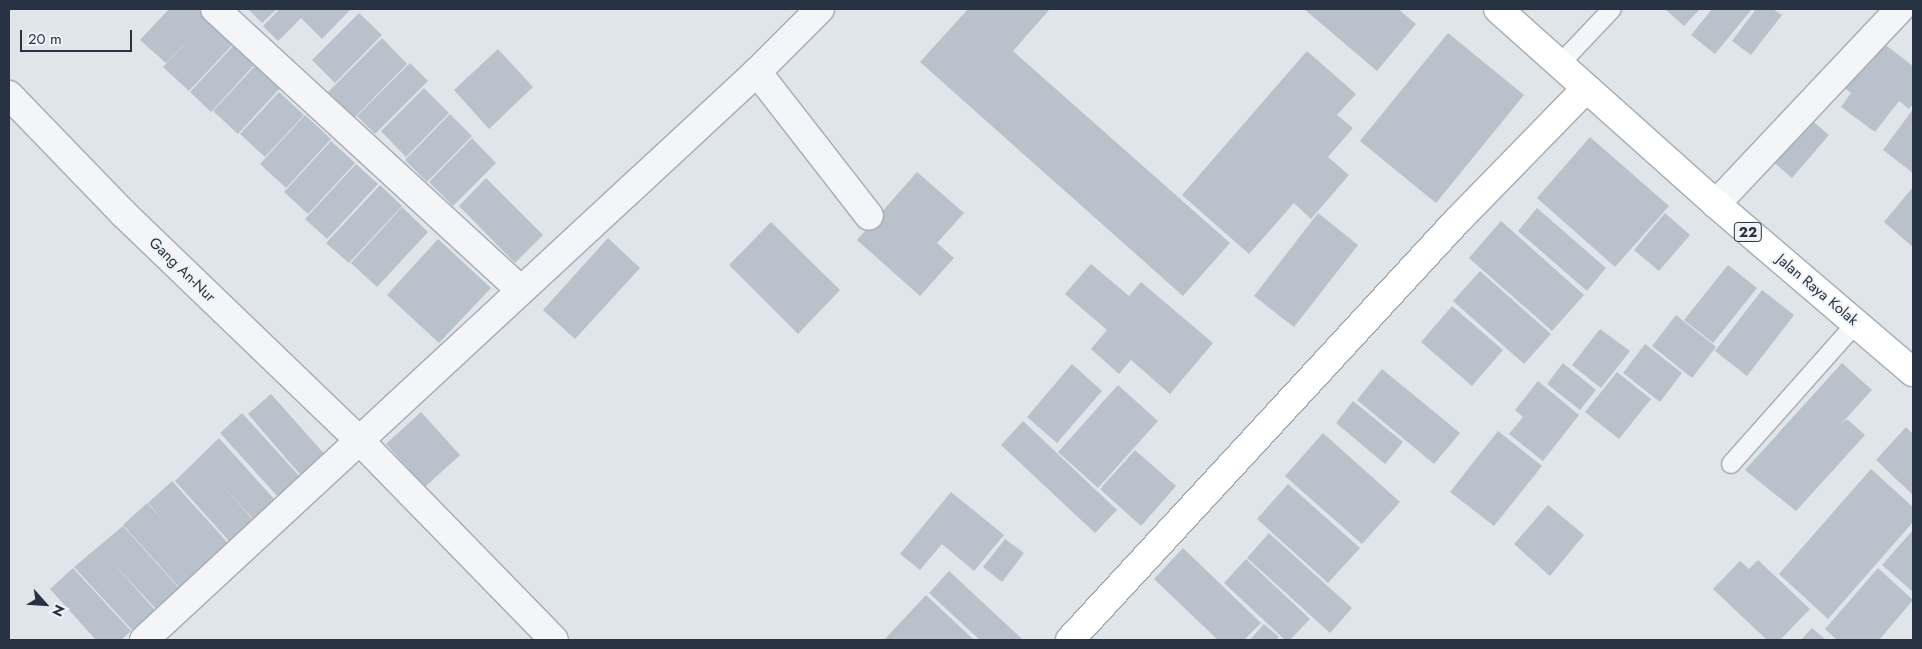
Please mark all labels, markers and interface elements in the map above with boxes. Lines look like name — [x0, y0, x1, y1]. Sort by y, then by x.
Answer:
scale bar — [22, 20, 135, 52]
text: 20 m — [28, 28, 62, 50]
road number: 22 — [1733, 220, 1763, 243]
street label: Gang An-Nur — [145, 234, 219, 306]
street label: Jalan Raya Kolak — [1772, 251, 1862, 329]
north arrow — [20, 579, 70, 629]
text: N — [47, 601, 70, 620]

